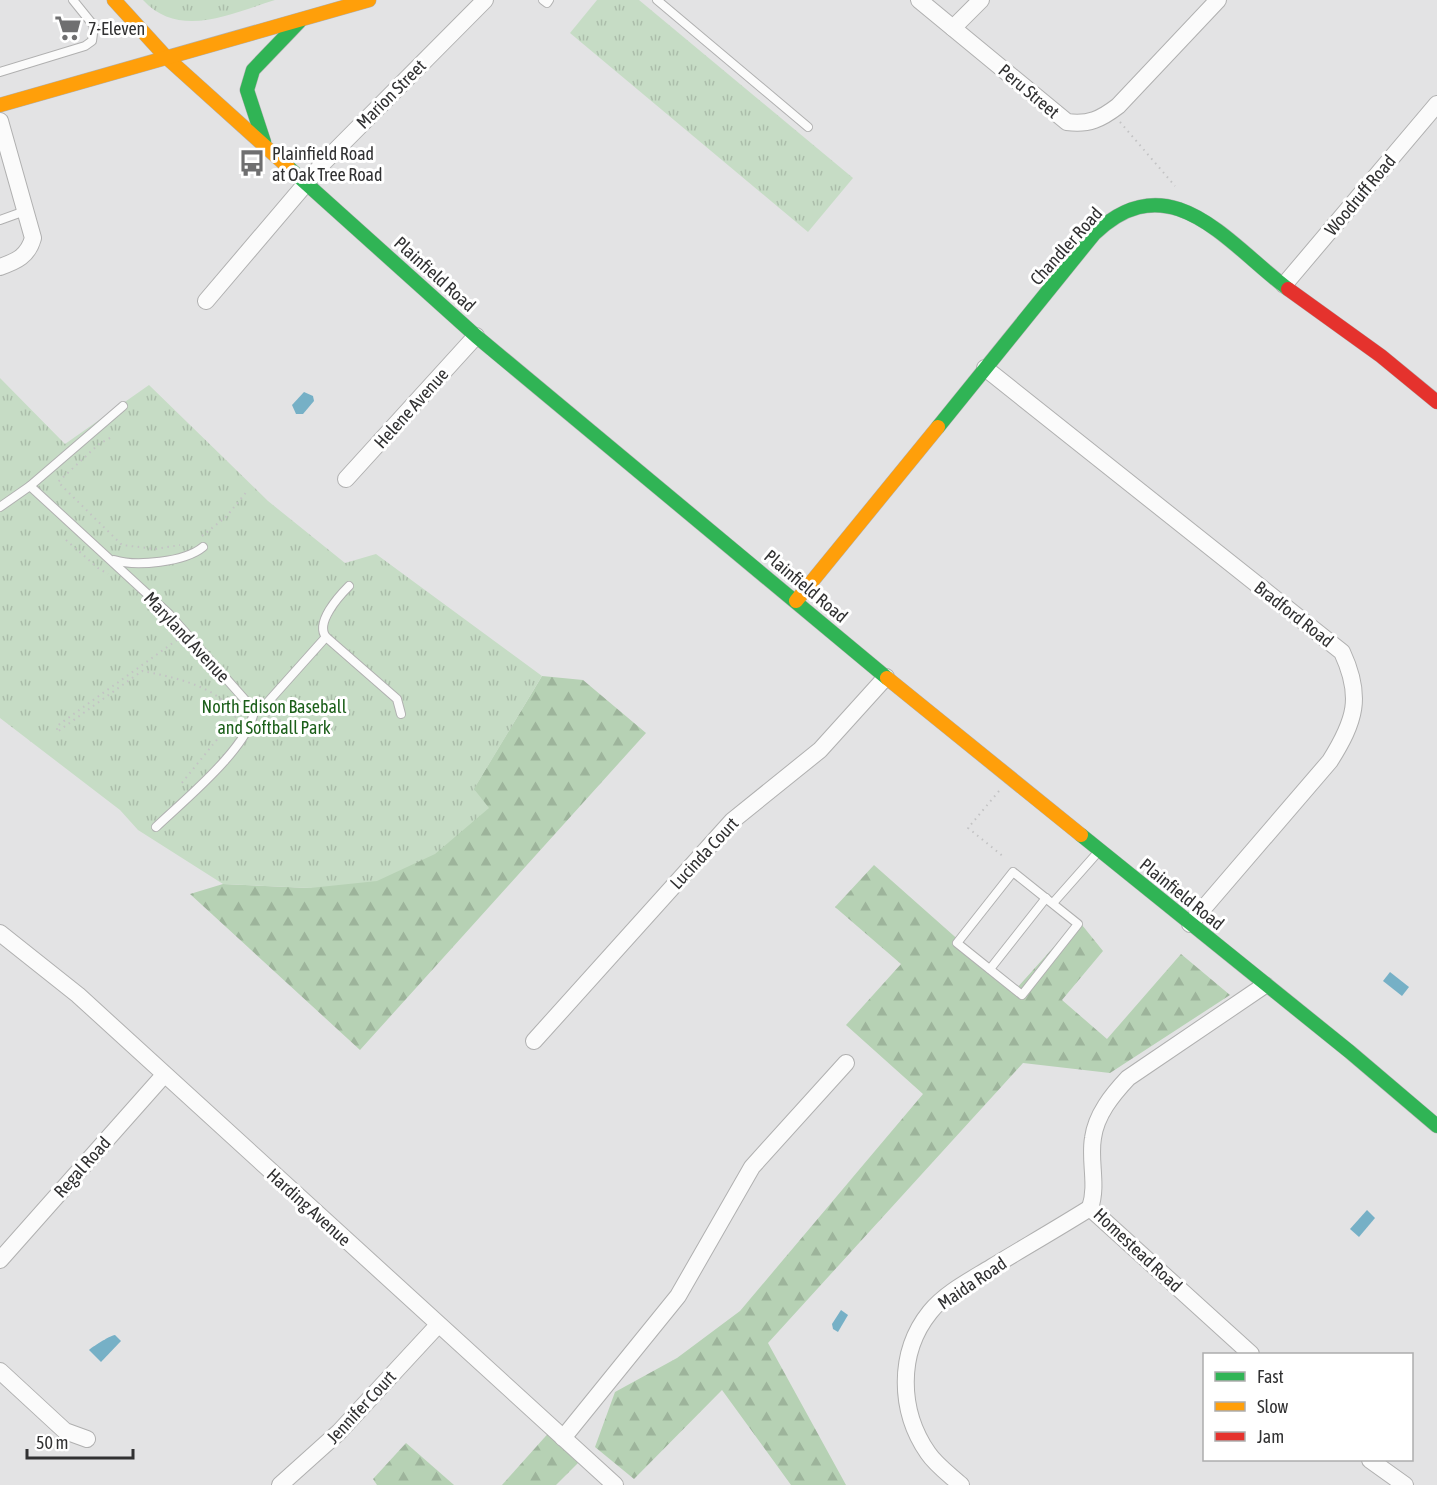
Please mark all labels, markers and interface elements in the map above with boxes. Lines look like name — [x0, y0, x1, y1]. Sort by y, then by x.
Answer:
supermarket icon: 7-Eleven — [53, 13, 83, 43]
place label: 7-Eleven — [88, 18, 145, 39]
street label: Marion Street — [352, 55, 430, 133]
street label: Peru Street — [994, 60, 1064, 122]
place label: Plainfield Road at Oak Tree Road — [272, 143, 383, 185]
bus stop icon: Plainfield Road at Oak Tree Road — [237, 148, 267, 178]
street label: Woodruff Road — [1320, 150, 1400, 240]
street label: Chandler Road — [1026, 203, 1106, 289]
street label: Plainfield Road — [390, 232, 480, 316]
street label: Helene Avenue — [370, 364, 452, 452]
street label: Plainfield Road — [760, 545, 852, 627]
street label: Bradford Road — [1250, 577, 1338, 651]
street label: Maryland Avenue — [140, 587, 234, 687]
park label: North Edison Baseball and Softball Park — [202, 696, 347, 738]
street label: Lucinda Court — [666, 813, 742, 893]
street label: Plainfield Road — [1136, 854, 1228, 934]
street label: Regal Road — [49, 1132, 115, 1202]
street label: Harding Avenue — [263, 1164, 355, 1250]
street label: Homestead Road — [1089, 1204, 1187, 1296]
street label: Maida Road — [934, 1252, 1010, 1314]
legend — [1203, 1353, 1413, 1461]
street label: Jennifer Court — [322, 1366, 400, 1448]
text: Fast — [1257, 1366, 1284, 1387]
text: Slow — [1257, 1396, 1288, 1417]
scale bar — [27, 1422, 134, 1460]
text: Jam — [1257, 1426, 1284, 1447]
text: 50 m — [36, 1432, 68, 1453]

